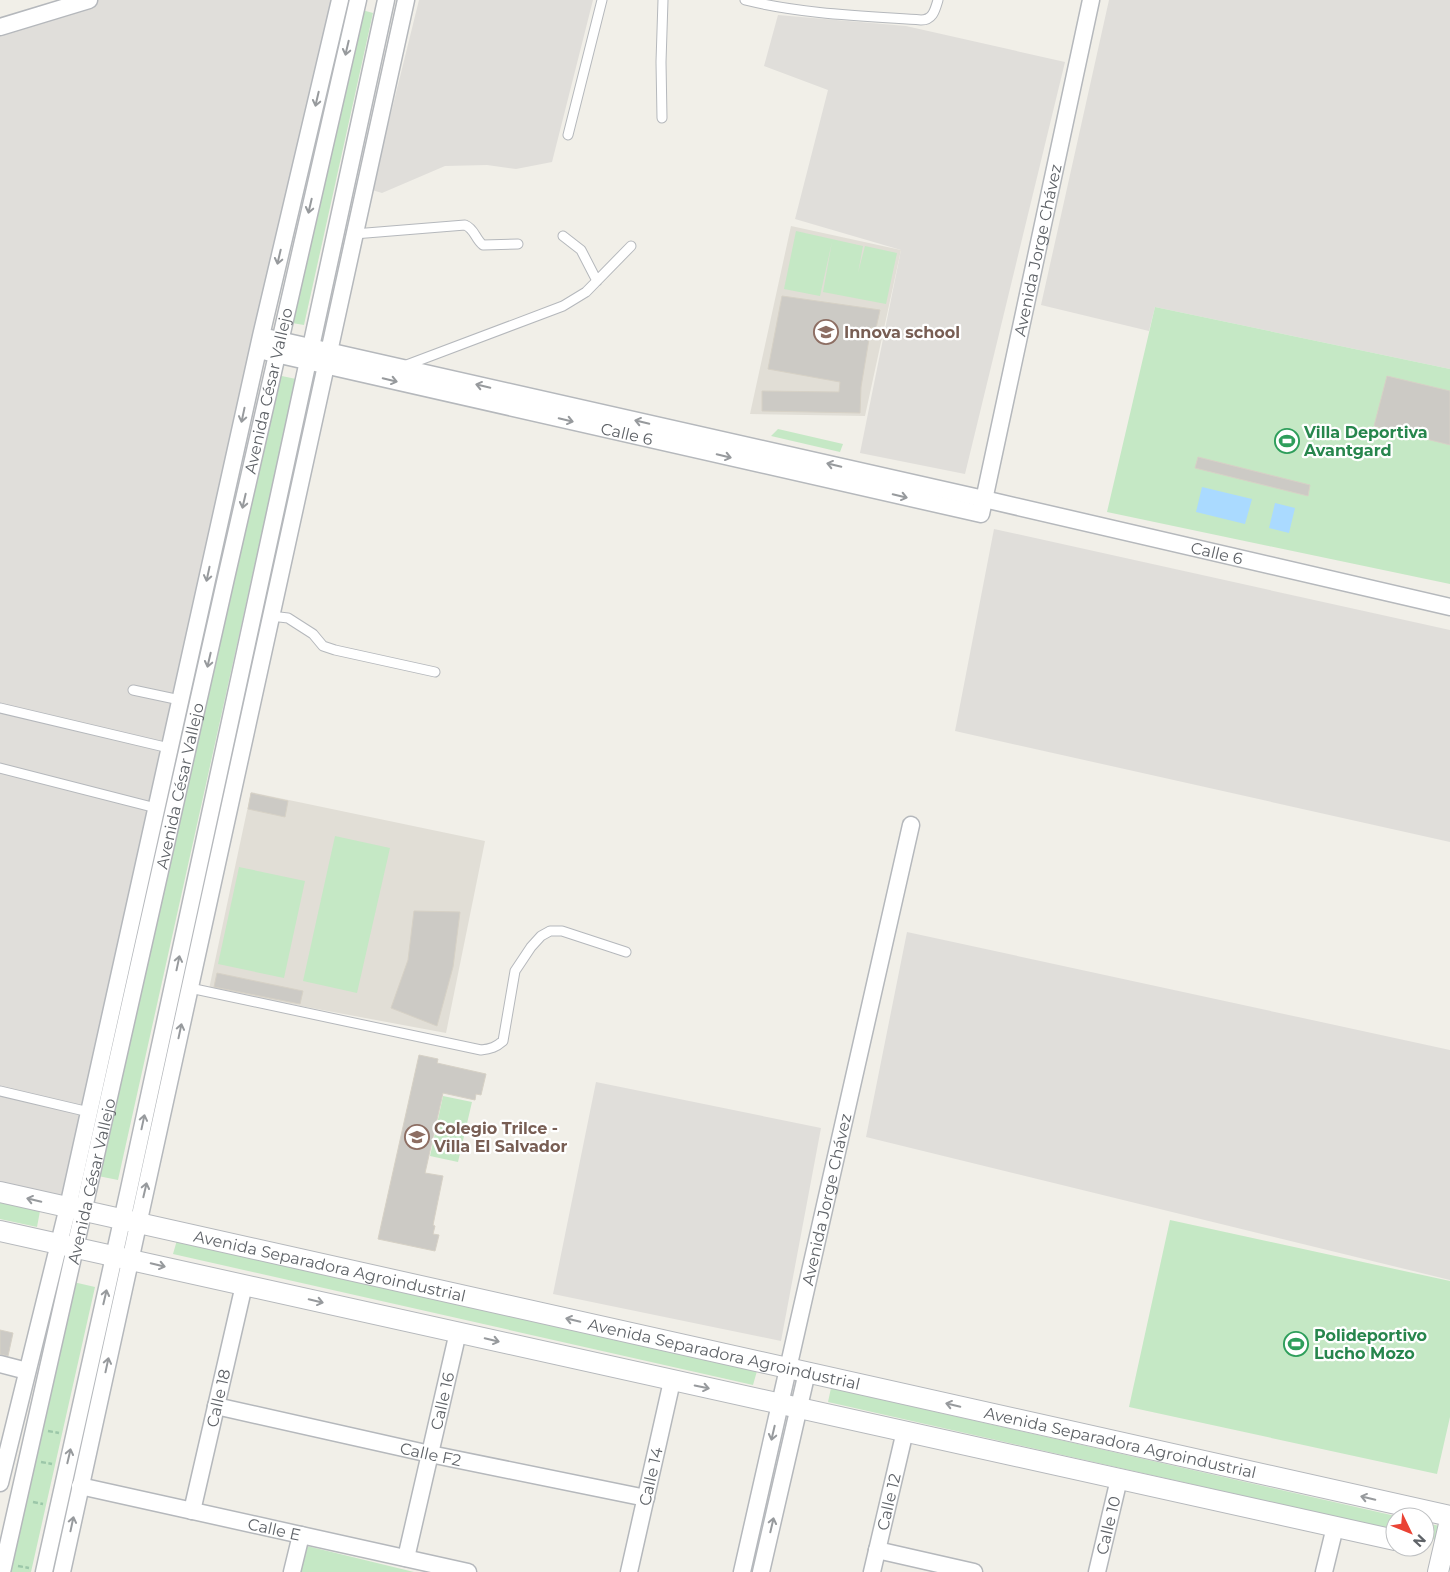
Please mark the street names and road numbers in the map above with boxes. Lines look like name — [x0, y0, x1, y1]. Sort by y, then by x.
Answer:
street label: Avenida Jorge Chávez — [1010, 162, 1065, 338]
street label: Avenida César Vallejo — [240, 306, 296, 475]
street label: Calle 6 — [599, 419, 655, 449]
street label: Calle 6 — [1189, 538, 1245, 568]
street label: Avenida César Vallejo — [152, 701, 207, 871]
street label: Avenida César Vallejo — [63, 1096, 119, 1266]
street label: Avenida Jorge Chávez — [798, 1112, 855, 1287]
street label: Avenida Separadora Agroindustrial — [192, 1226, 468, 1305]
street label: Avenida Separadora Agroindustrial — [586, 1314, 862, 1393]
street label: Calle 18 — [202, 1367, 234, 1429]
street label: Calle 16 — [426, 1370, 458, 1432]
street label: Avenida Separadora Agroindustrial — [983, 1403, 1258, 1482]
street label: Calle F2 — [398, 1438, 463, 1470]
street label: Calle 14 — [635, 1445, 666, 1508]
street label: Calle 12 — [873, 1471, 904, 1532]
street label: Calle 10 — [1092, 1494, 1124, 1556]
street label: Calle E — [246, 1514, 303, 1544]

